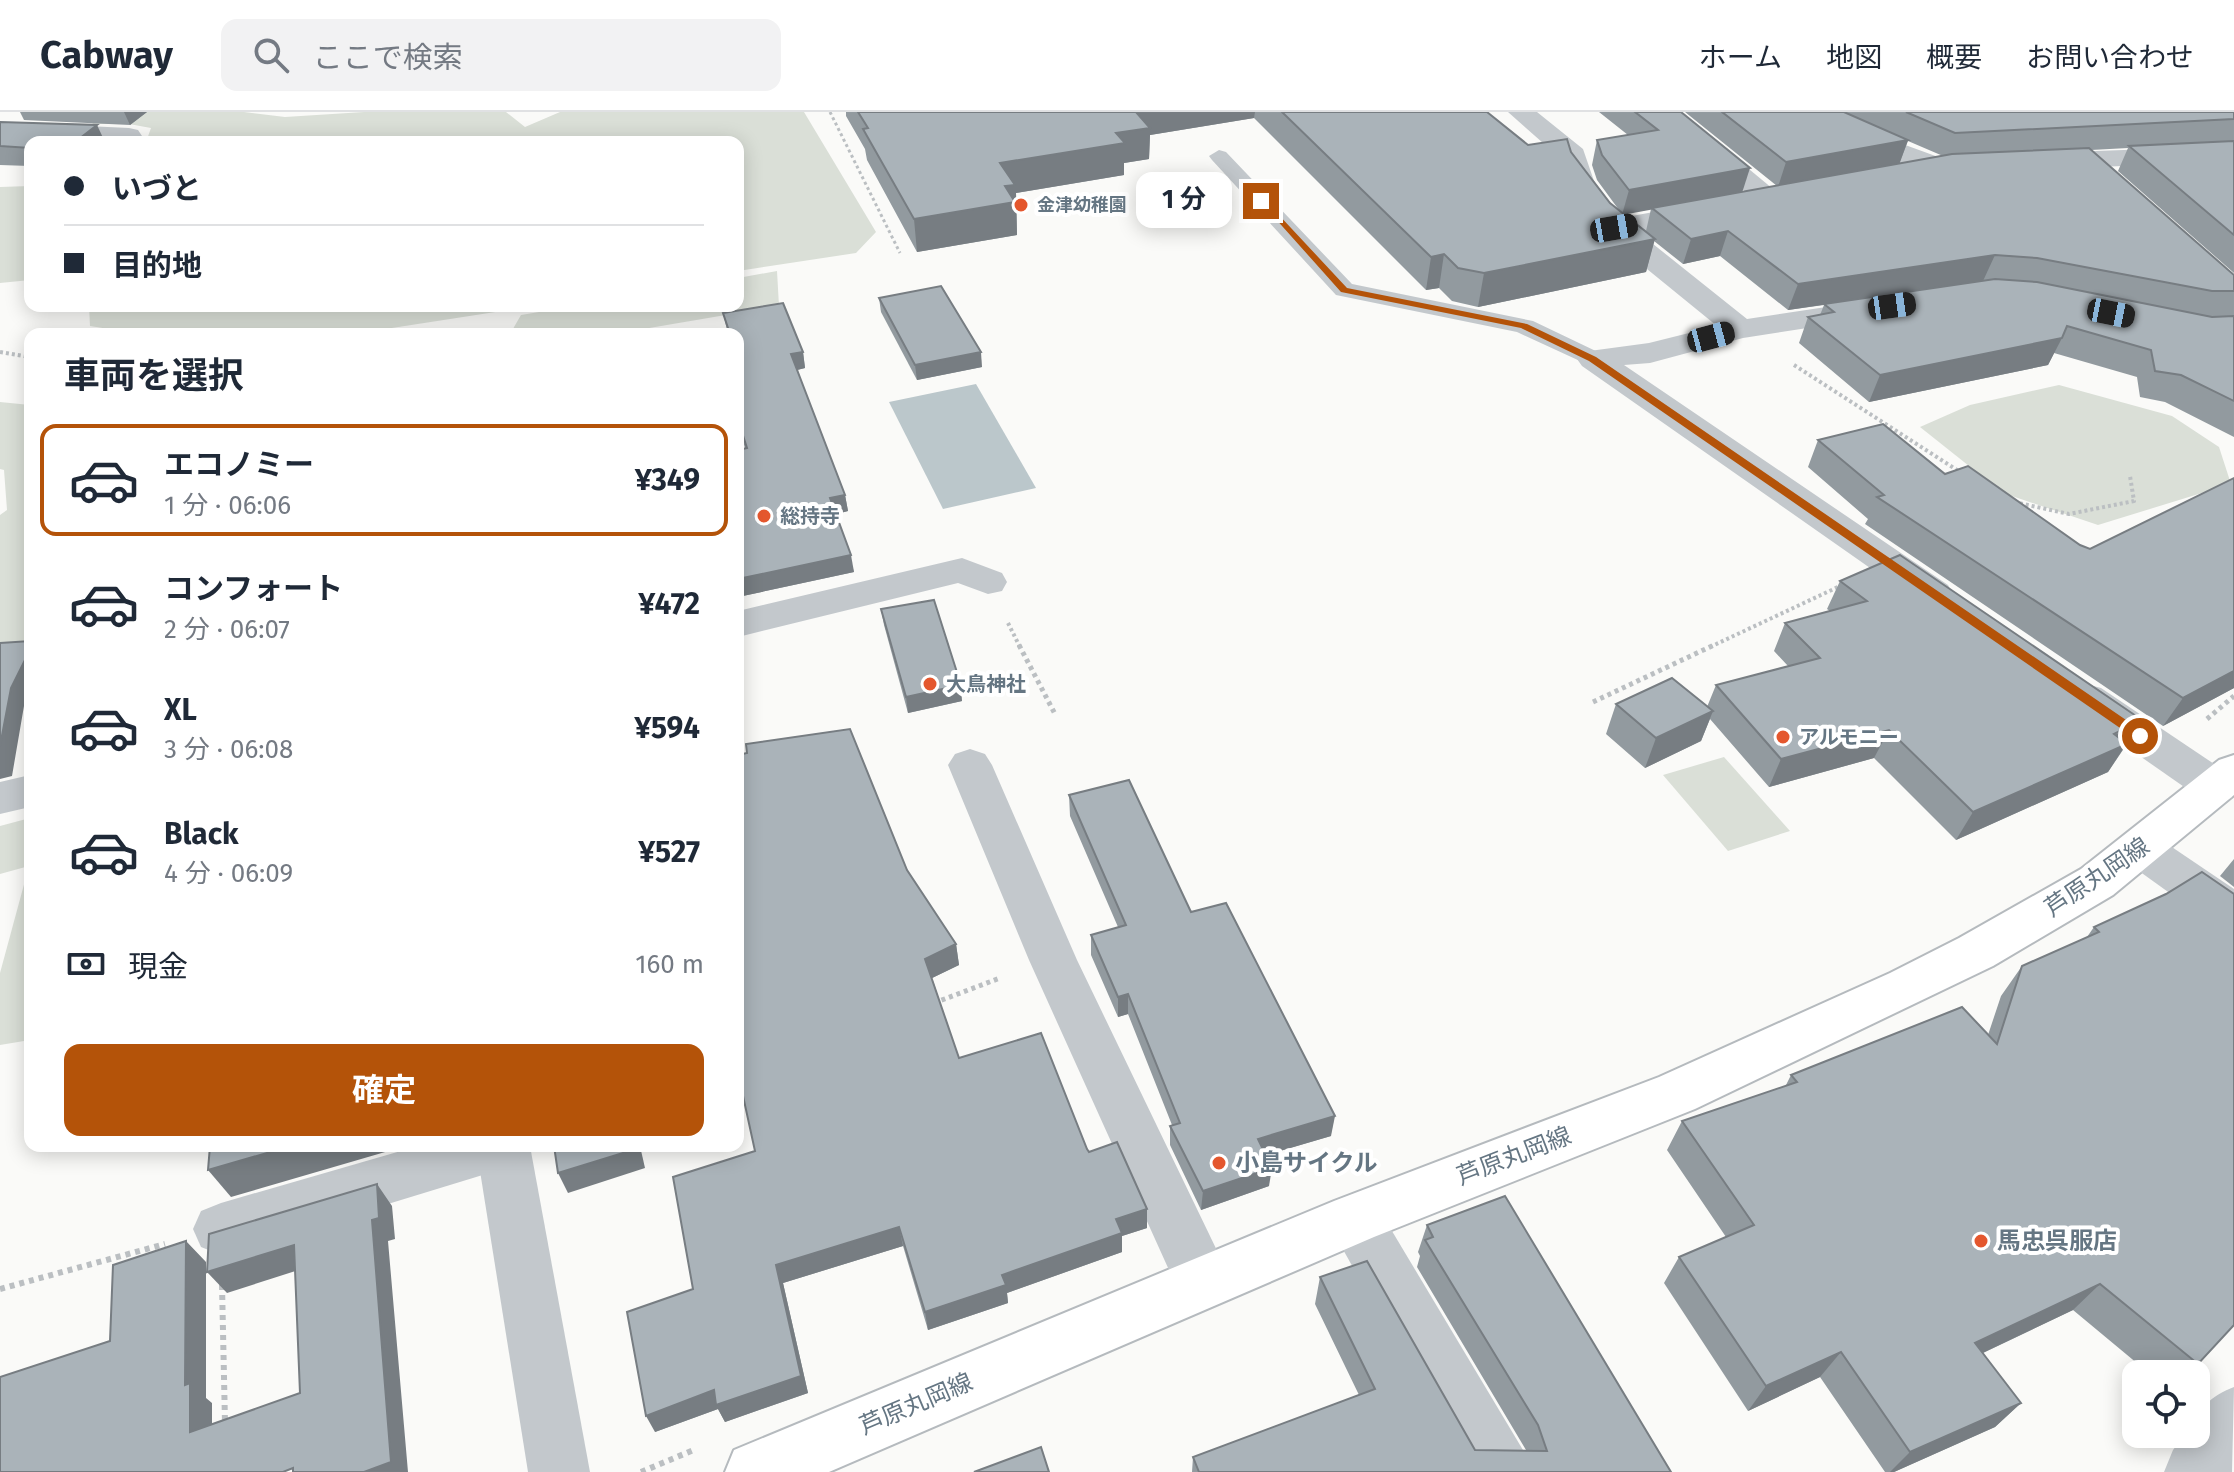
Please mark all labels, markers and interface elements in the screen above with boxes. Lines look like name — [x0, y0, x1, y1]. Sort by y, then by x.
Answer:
search box — [221, 19, 781, 91]
text: Cabway — [40, 32, 173, 78]
icon: search — [249, 33, 293, 77]
text: ここで検索 — [313, 40, 463, 76]
text: ホーム — [1699, 41, 1782, 74]
text: 地図 — [1826, 41, 1882, 74]
text: 概要 — [1926, 41, 1982, 74]
text: お問い合わせ — [2026, 41, 2194, 74]
text: いづと — [112, 171, 202, 207]
callout: 1 分 — [1137, 173, 1233, 229]
route end — [1243, 183, 1279, 219]
text: 1 分 — [1162, 184, 1206, 215]
place label: 金津幼稚園 — [1037, 194, 1127, 216]
marker: 金津幼稚園 — [1012, 196, 1030, 214]
car — [1588, 212, 1640, 244]
text: 目的地 — [112, 248, 202, 284]
car — [1867, 291, 1917, 321]
car — [2085, 297, 2137, 329]
car — [1685, 319, 1737, 355]
text: 車両を選択 — [64, 354, 244, 398]
icon: car — [68, 444, 140, 516]
text: エコノミー — [164, 447, 314, 483]
text: ¥349 — [635, 462, 700, 498]
text: 1 分 · 06:06 — [164, 490, 291, 521]
place label: 総持寺 — [780, 504, 840, 528]
marker: 総持寺 — [755, 507, 773, 525]
icon: car — [68, 568, 140, 640]
text: コンフォート — [164, 571, 343, 607]
text: ¥472 — [638, 586, 700, 622]
text: 2 分 · 06:07 — [164, 614, 290, 645]
place label: 大鳥神社 — [946, 672, 1026, 696]
marker: 大鳥神社 — [921, 675, 939, 693]
icon: car — [68, 692, 140, 764]
text: XL — [164, 692, 197, 728]
text: ¥594 — [634, 710, 700, 746]
route start — [2122, 718, 2158, 754]
place label: アルモニー — [1799, 725, 1899, 749]
marker: アルモニー — [1774, 728, 1792, 746]
text: 3 分 · 06:08 — [164, 734, 293, 765]
icon: car — [68, 816, 140, 888]
text: Black — [164, 816, 239, 852]
street label: 芦原丸岡線 — [2039, 832, 2155, 922]
text: ¥527 — [638, 834, 700, 870]
text: 4 分 · 06:09 — [164, 858, 293, 889]
icon: cash — [64, 942, 108, 986]
text: 現金 — [128, 949, 188, 985]
text: 160 m — [635, 949, 704, 980]
button: 確定 — [64, 1044, 704, 1136]
street label: 芦原丸岡線 — [1453, 1121, 1575, 1191]
place label: 小島サイクル — [1235, 1149, 1378, 1177]
marker: 小島サイクル — [1210, 1154, 1228, 1172]
place label: 馬忠呉服店 — [1997, 1227, 2117, 1255]
marker: 馬忠呉服店 — [1972, 1232, 1990, 1250]
map controls — [2122, 1360, 2210, 1448]
button: locate — [2122, 1360, 2210, 1448]
street label: 芦原丸岡線 — [855, 1368, 977, 1440]

